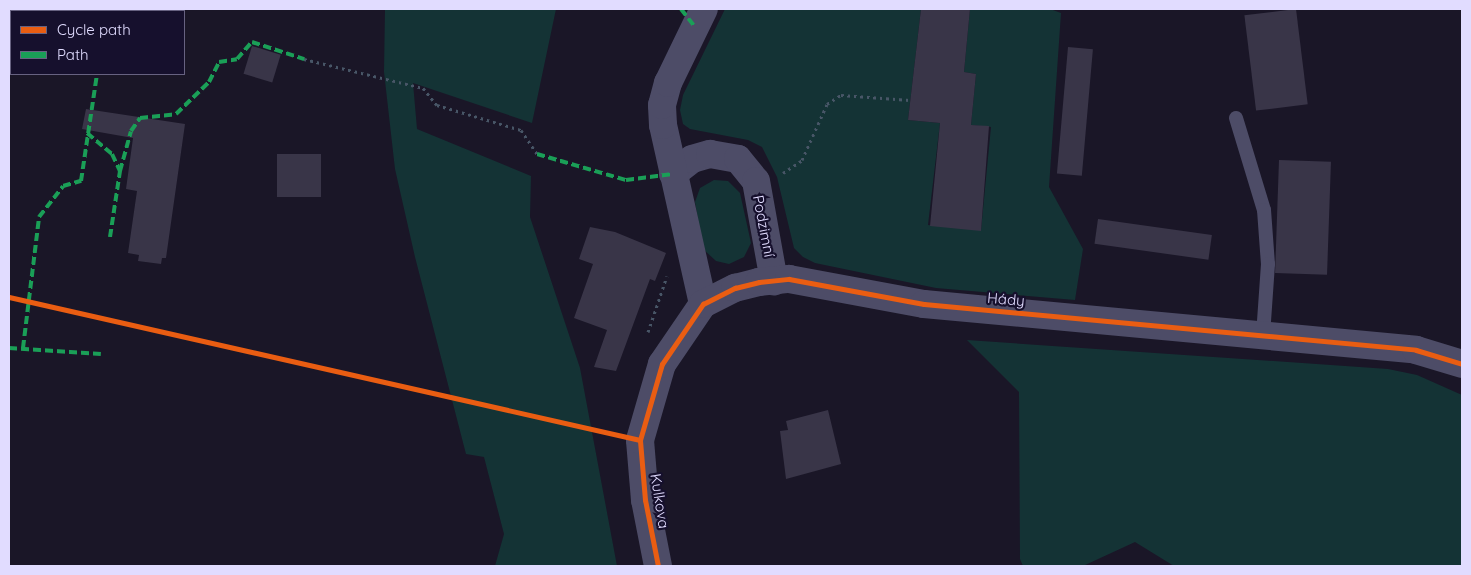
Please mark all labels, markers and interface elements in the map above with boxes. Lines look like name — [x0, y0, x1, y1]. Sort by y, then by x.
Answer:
legend — [10, 10, 185, 75]
text: Cycle path — [57, 20, 131, 39]
text: Path — [57, 45, 89, 64]
street label: Podzimní — [749, 193, 779, 259]
street label: Hády — [987, 288, 1025, 310]
street label: Kulkova — [647, 472, 673, 530]

